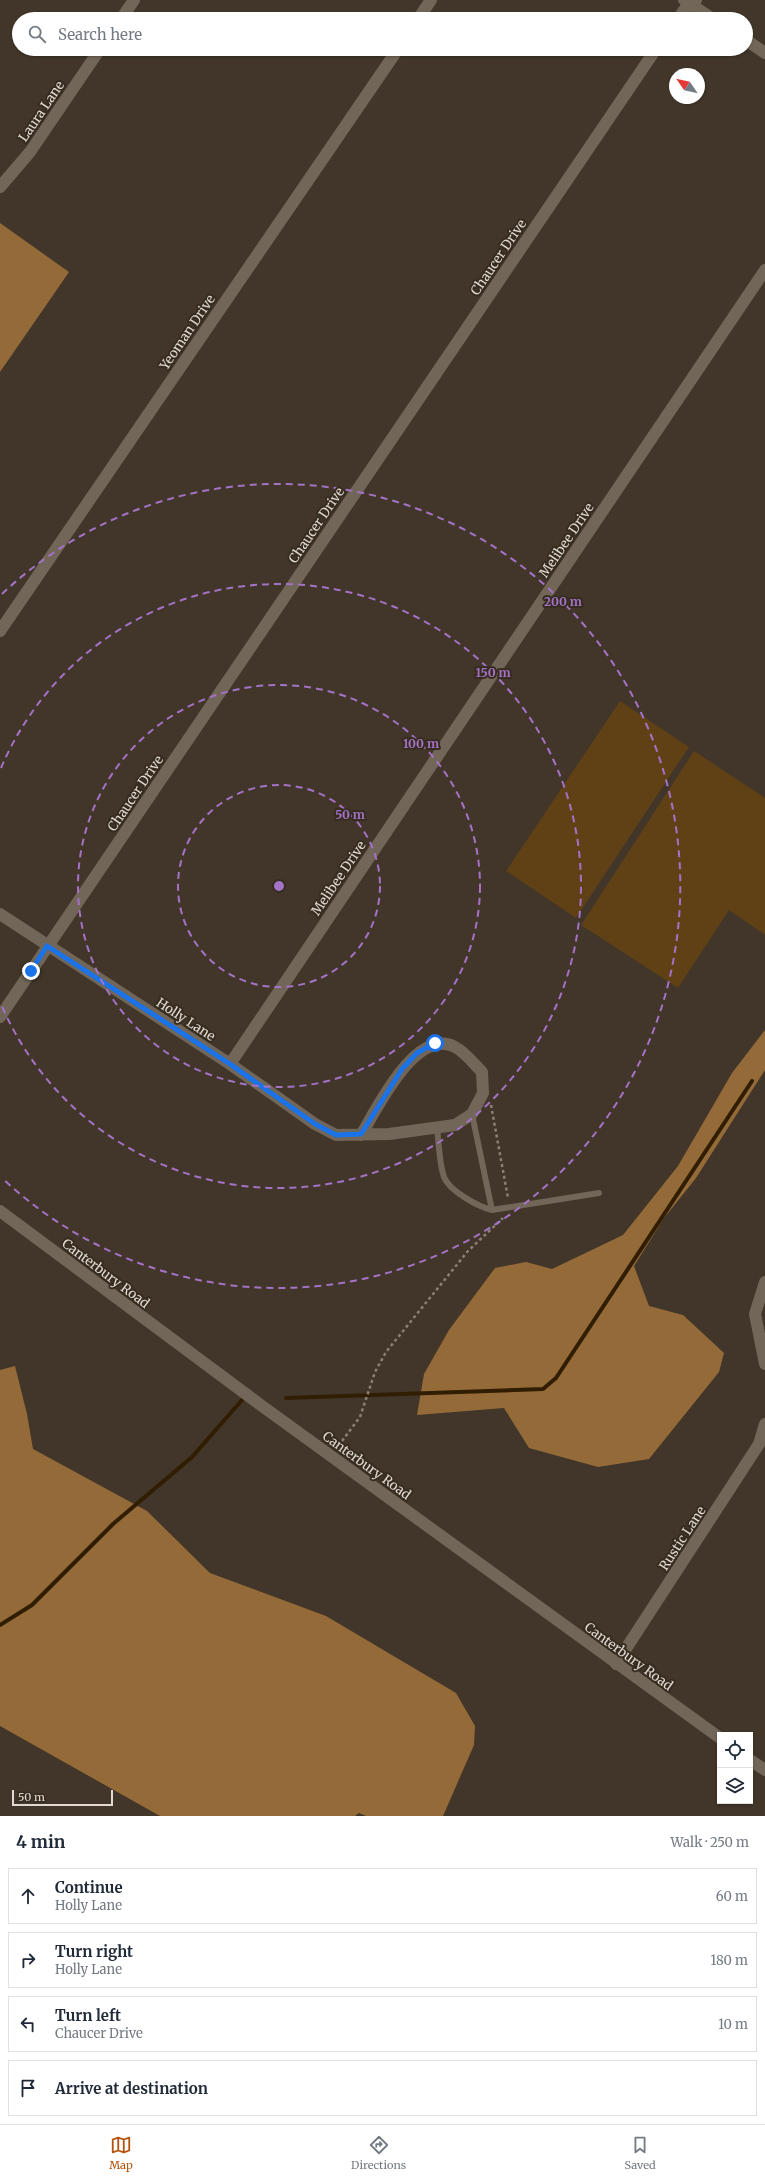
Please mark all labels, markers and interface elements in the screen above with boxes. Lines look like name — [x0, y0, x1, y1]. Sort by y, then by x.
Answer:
search box — [12, 12, 753, 56]
icon: search — [26, 23, 48, 45]
text: Search here — [58, 25, 142, 44]
north arrow — [669, 68, 705, 104]
street label: Laura Lane — [15, 77, 68, 145]
street label: Chaucer Drive — [467, 216, 530, 298]
street label: Yeoman Drive — [155, 291, 219, 374]
street label: Chaucer Drive — [285, 484, 348, 566]
street label: Melibee Drive — [535, 500, 598, 581]
text: 200 m — [544, 594, 582, 609]
text: 150 m — [476, 665, 511, 680]
text: 100 m — [403, 736, 439, 751]
street label: Chaucer Drive — [104, 752, 167, 834]
text: 50 m — [335, 807, 365, 822]
street label: Melibee Drive — [307, 838, 370, 919]
centre of rings — [272, 879, 286, 893]
route end — [22, 962, 40, 980]
street label: Holly Lane — [153, 994, 219, 1045]
route start — [426, 1034, 444, 1052]
street label: Canterbury Road — [59, 1235, 153, 1312]
street label: Canterbury Road — [319, 1428, 414, 1503]
street label: Rustic Lane — [655, 1503, 710, 1574]
street label: Canterbury Road — [581, 1619, 676, 1694]
map controls — [717, 1732, 753, 1804]
button: locate — [717, 1732, 753, 1768]
button: layers — [717, 1768, 753, 1804]
scale bar — [12, 1788, 113, 1807]
text: 50 m — [18, 1790, 45, 1804]
text: 4 min — [16, 1831, 65, 1853]
text: Walk · 250 m — [671, 1834, 749, 1851]
text: Continue — [55, 1878, 123, 1897]
icon: ahead — [17, 1885, 39, 1907]
text: 60 m — [716, 1888, 748, 1905]
text: Holly Lane — [55, 1897, 122, 1914]
text: Turn right — [55, 1942, 133, 1961]
icon: right — [17, 1949, 39, 1971]
text: 180 m — [710, 1952, 748, 1969]
text: Holly Lane — [55, 1961, 122, 1978]
text: Turn left — [55, 2006, 121, 2025]
icon: left — [17, 2013, 39, 2035]
text: 10 m — [718, 2016, 748, 2033]
text: Chaucer Drive — [55, 2025, 143, 2042]
icon: arrive — [17, 2077, 39, 2099]
text: Arrive at destination — [55, 2079, 208, 2098]
tab: Map — [109, 2134, 133, 2172]
tab: Directions — [351, 2134, 406, 2172]
tab: Saved — [625, 2134, 656, 2172]

